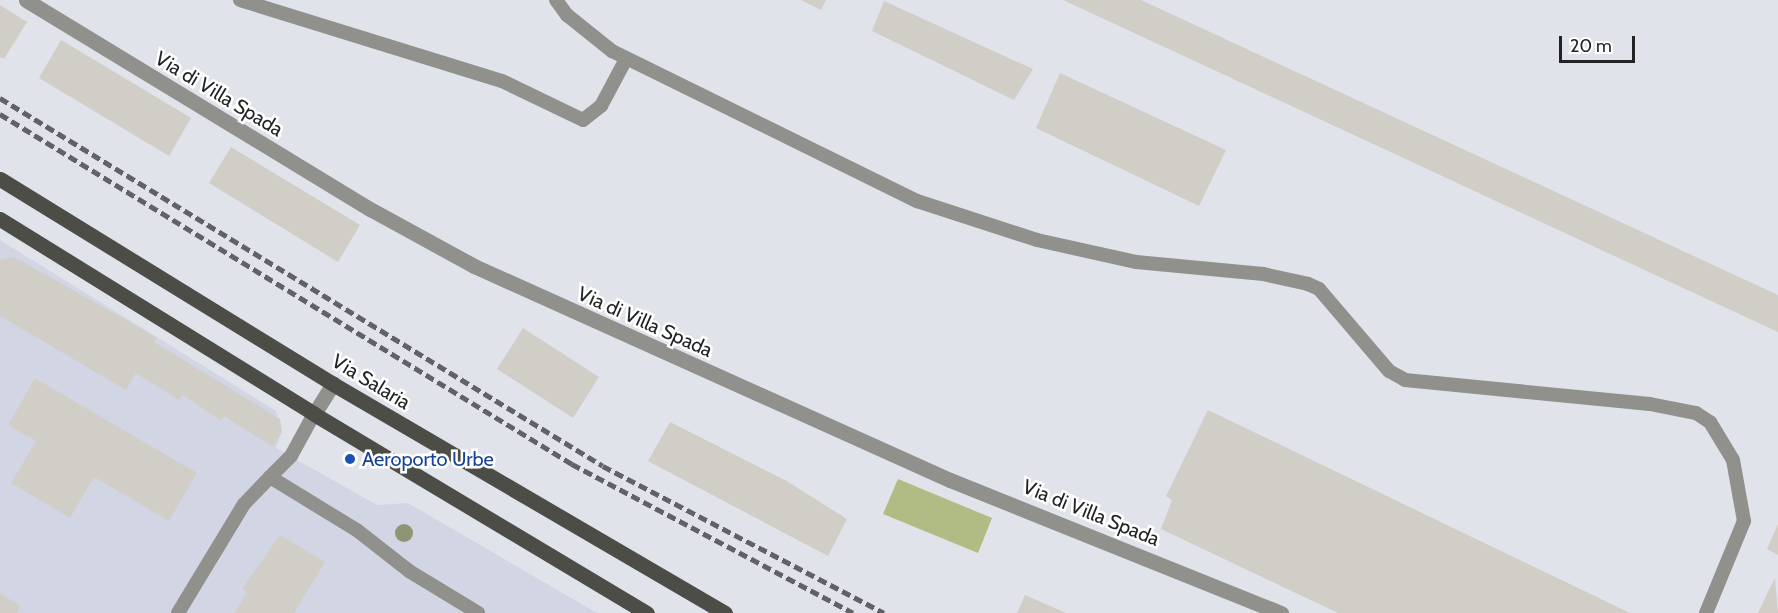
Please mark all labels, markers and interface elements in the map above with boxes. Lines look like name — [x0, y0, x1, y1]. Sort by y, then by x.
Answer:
scale bar — [1562, 24, 1638, 62]
text: 20 m — [1570, 35, 1612, 57]
street label: Via di Villa Spada — [151, 46, 287, 142]
street label: Via di Villa Spada — [574, 282, 716, 362]
street label: Via Salaria — [327, 349, 415, 415]
place label: Aeroporto Urbe — [362, 447, 494, 471]
marker: Aeroporto Urbe — [343, 452, 357, 466]
street label: Via di Villa Spada — [1019, 475, 1163, 551]

